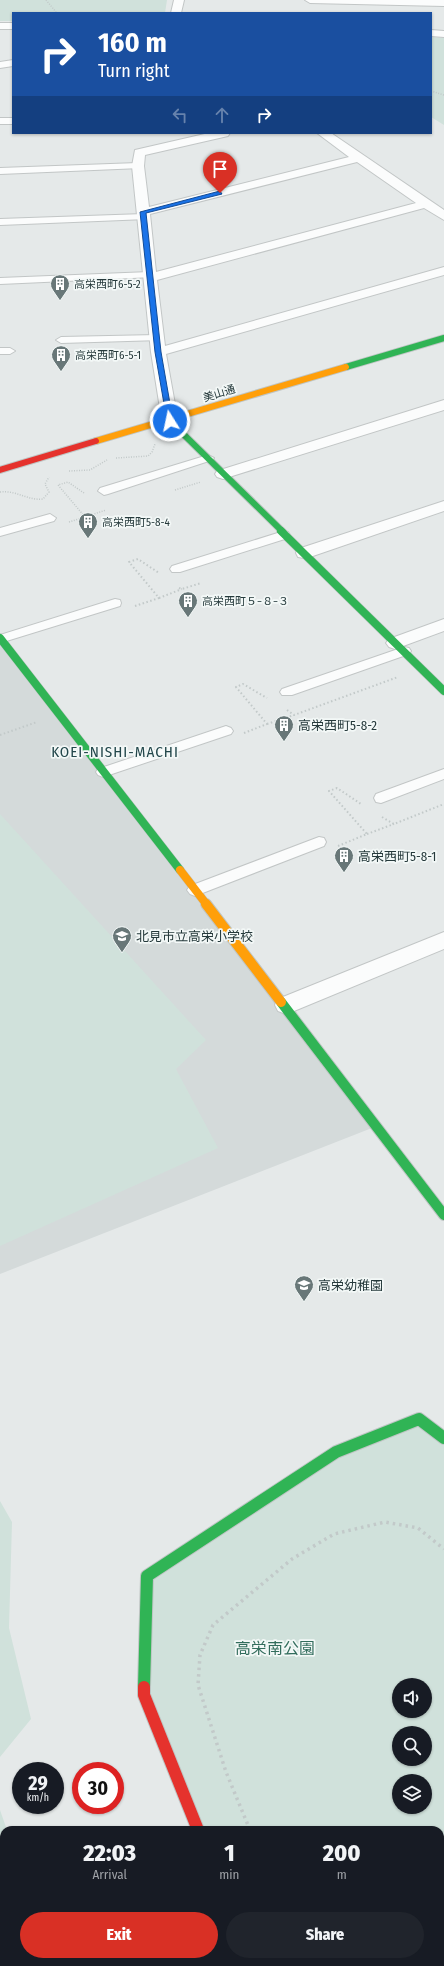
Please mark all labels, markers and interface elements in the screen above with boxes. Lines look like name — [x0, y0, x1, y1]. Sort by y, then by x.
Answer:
text: 160 m — [98, 26, 167, 59]
icon: right — [32, 28, 84, 80]
text: Turn right — [98, 60, 170, 82]
icon: left — [169, 104, 191, 126]
icon: ahead — [211, 104, 233, 126]
icon: right — [253, 104, 275, 126]
pin — [203, 152, 237, 193]
icon: arrive — [209, 158, 231, 180]
building icon: 高栄西町6-5-2 — [49, 273, 71, 301]
place label: 高栄西町6-5-2 — [74, 278, 141, 291]
building icon: 高栄西町6-5-1 — [50, 344, 72, 372]
place label: 高栄西町6-5-1 — [75, 349, 141, 362]
street label: 美山通 — [201, 382, 237, 405]
position arrow — [149, 400, 191, 442]
building icon: 高栄西町5-8-4 — [77, 511, 99, 539]
place label: 高栄西町5-8-4 — [102, 516, 171, 529]
building icon: 高栄西町５−８−３ — [177, 590, 199, 618]
place label: 高栄西町５−８−３ — [202, 595, 289, 608]
building icon: 高栄西町5-8-2 — [273, 714, 295, 742]
place label: 高栄西町5-8-2 — [298, 718, 377, 733]
district label: KOEI-NISHI-MACHI — [51, 743, 179, 761]
building icon: 高栄西町5-8-1 — [333, 845, 355, 873]
place label: 高栄西町5-8-1 — [358, 849, 436, 864]
school or university icon: 北見市立高栄小学校 — [111, 925, 133, 953]
place label: 北見市立高栄小学校 — [136, 929, 253, 944]
school or university icon: 高栄幼稚園 — [293, 1274, 315, 1302]
place label: 高栄幼稚園 — [318, 1278, 383, 1293]
park label: 高栄南公園 — [235, 1639, 315, 1658]
map controls — [392, 1678, 432, 1814]
button: sound — [392, 1678, 432, 1718]
button: search — [392, 1726, 432, 1766]
speed limit sign: 30 — [72, 1762, 124, 1814]
text: 29 — [28, 1771, 48, 1795]
button: layers — [392, 1774, 432, 1814]
text: km/h — [27, 1792, 49, 1804]
text: 22:03 — [83, 1839, 136, 1867]
text: 1 — [224, 1839, 235, 1867]
text: 200 — [323, 1839, 361, 1867]
text: Arrival — [92, 1867, 127, 1882]
text: min — [219, 1867, 239, 1882]
text: m — [337, 1867, 347, 1882]
button: Exit — [20, 1912, 218, 1958]
button: Share — [226, 1912, 424, 1958]

